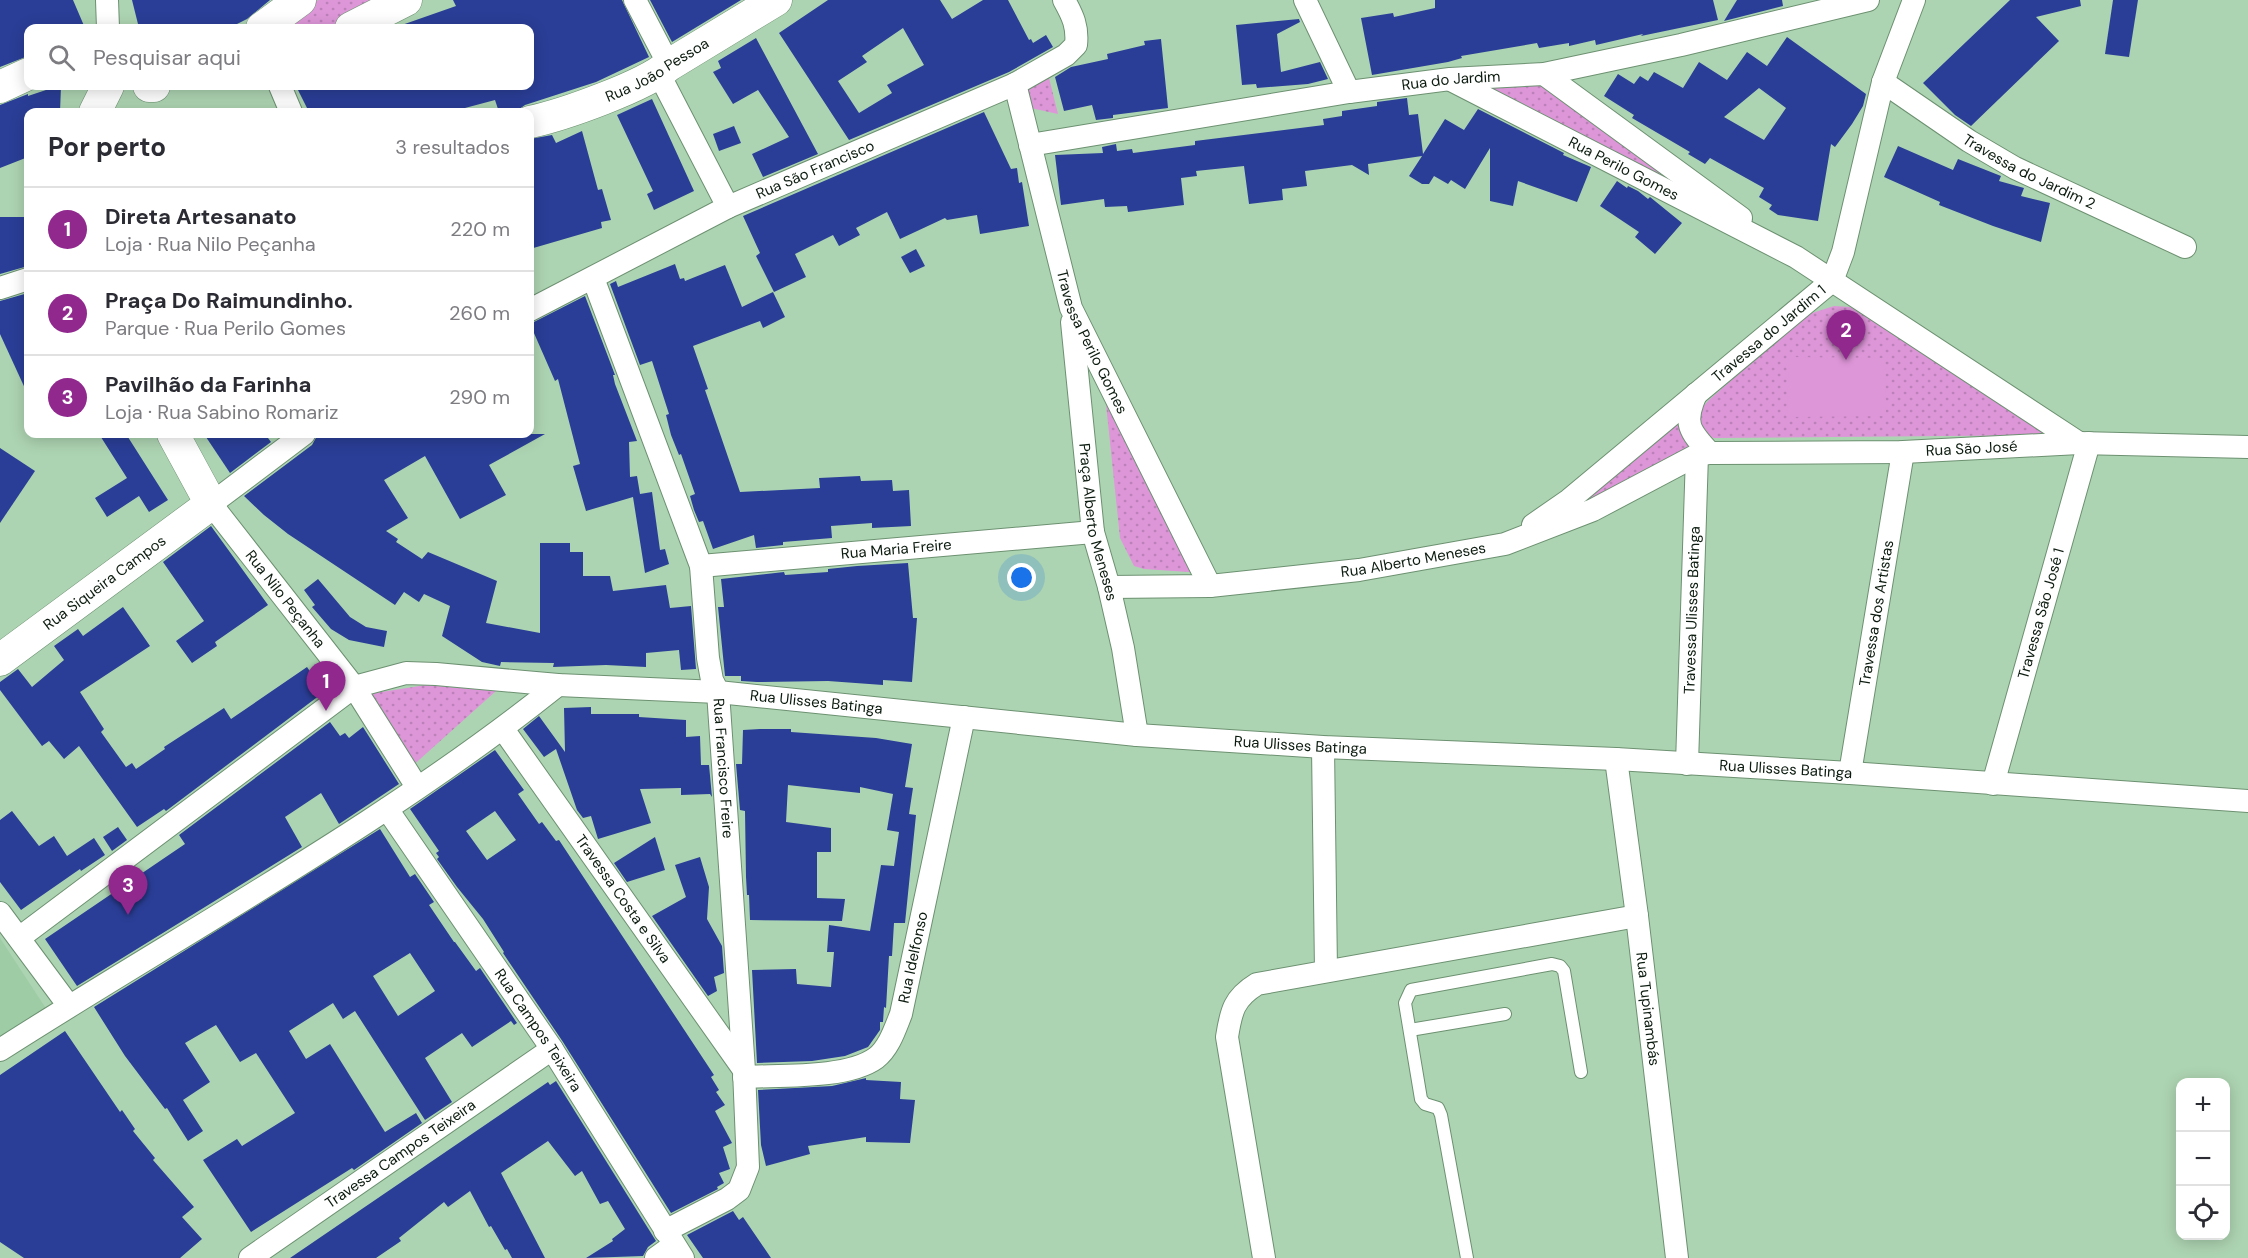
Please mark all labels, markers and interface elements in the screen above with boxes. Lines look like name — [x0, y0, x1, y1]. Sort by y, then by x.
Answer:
search box — [24, 24, 534, 90]
street label: Rua João Pessoa — [602, 33, 713, 107]
icon: search — [45, 41, 78, 74]
text: Pesquisar aqui — [93, 43, 241, 72]
street label: Rua do Jardim — [1400, 66, 1501, 95]
text: Por perto — [48, 130, 166, 164]
street label: Travessa do Jardim 2 — [1959, 130, 2099, 214]
street label: Rua Perilo Gomes — [1565, 132, 1682, 205]
text: 3 resultados — [395, 134, 510, 160]
street label: Rua São Francisco — [753, 135, 878, 204]
text: Direta Artesanato — [105, 202, 297, 231]
text: 1 — [64, 216, 71, 242]
text: 220 m — [450, 216, 510, 242]
text: Loja · Rua Nilo Peçanha — [105, 231, 316, 257]
street label: Travessa Perilo Gomes — [1052, 268, 1132, 417]
street label: Travessa do Jardim 1 — [1708, 280, 1830, 387]
text: Praça Do Raimundinho. — [105, 286, 353, 315]
text: 2 — [62, 300, 73, 326]
text: 260 m — [449, 300, 510, 326]
pin: 2 — [1826, 310, 1866, 360]
text: Parque · Rua Perilo Gomes — [105, 315, 346, 341]
text: Pavilhão da Farinha — [105, 370, 312, 399]
text: 3 — [61, 384, 74, 410]
text: 290 m — [449, 384, 510, 410]
text: Loja · Rua Sabino Romariz — [105, 399, 339, 425]
street label: Rua São José — [1925, 436, 2018, 461]
street label: Praça Alberto Meneses — [1074, 442, 1122, 603]
street label: Travessa Ulisses Batinga — [1679, 526, 1705, 694]
street label: Rua Siqueira Campos — [39, 531, 170, 635]
street label: Rua Maria Freire — [840, 534, 952, 564]
street label: Rua Alberto Meneses — [1340, 538, 1487, 582]
street label: Travessa dos Artistas — [1854, 539, 1898, 688]
street label: Rua Nilo Peçanha — [241, 546, 330, 652]
street label: Travessa São José 1 — [2013, 546, 2069, 681]
your location — [1007, 563, 1036, 592]
pin: 1 — [306, 662, 346, 711]
street label: Rua Ulisses Batinga — [749, 685, 884, 719]
street label: Rua Francisco Freire — [708, 697, 738, 839]
street label: Rua Ulisses Batinga — [1233, 731, 1367, 759]
street label: Rua Ulisses Batinga — [1719, 755, 1853, 783]
street label: Travessa Costa e Silva — [571, 831, 675, 967]
pin: 3 — [108, 866, 148, 915]
street label: Rua Idelfonso — [894, 910, 933, 1005]
street label: Rua Tupinambás — [1631, 951, 1664, 1067]
street label: Rua Campos Teixeira — [490, 965, 586, 1096]
map controls — [2176, 1078, 2230, 1240]
button: + — [2176, 1078, 2230, 1132]
street label: Travessa Campos Teixeira — [321, 1095, 480, 1213]
button: − — [2176, 1132, 2230, 1186]
button: locate — [2176, 1186, 2230, 1240]

